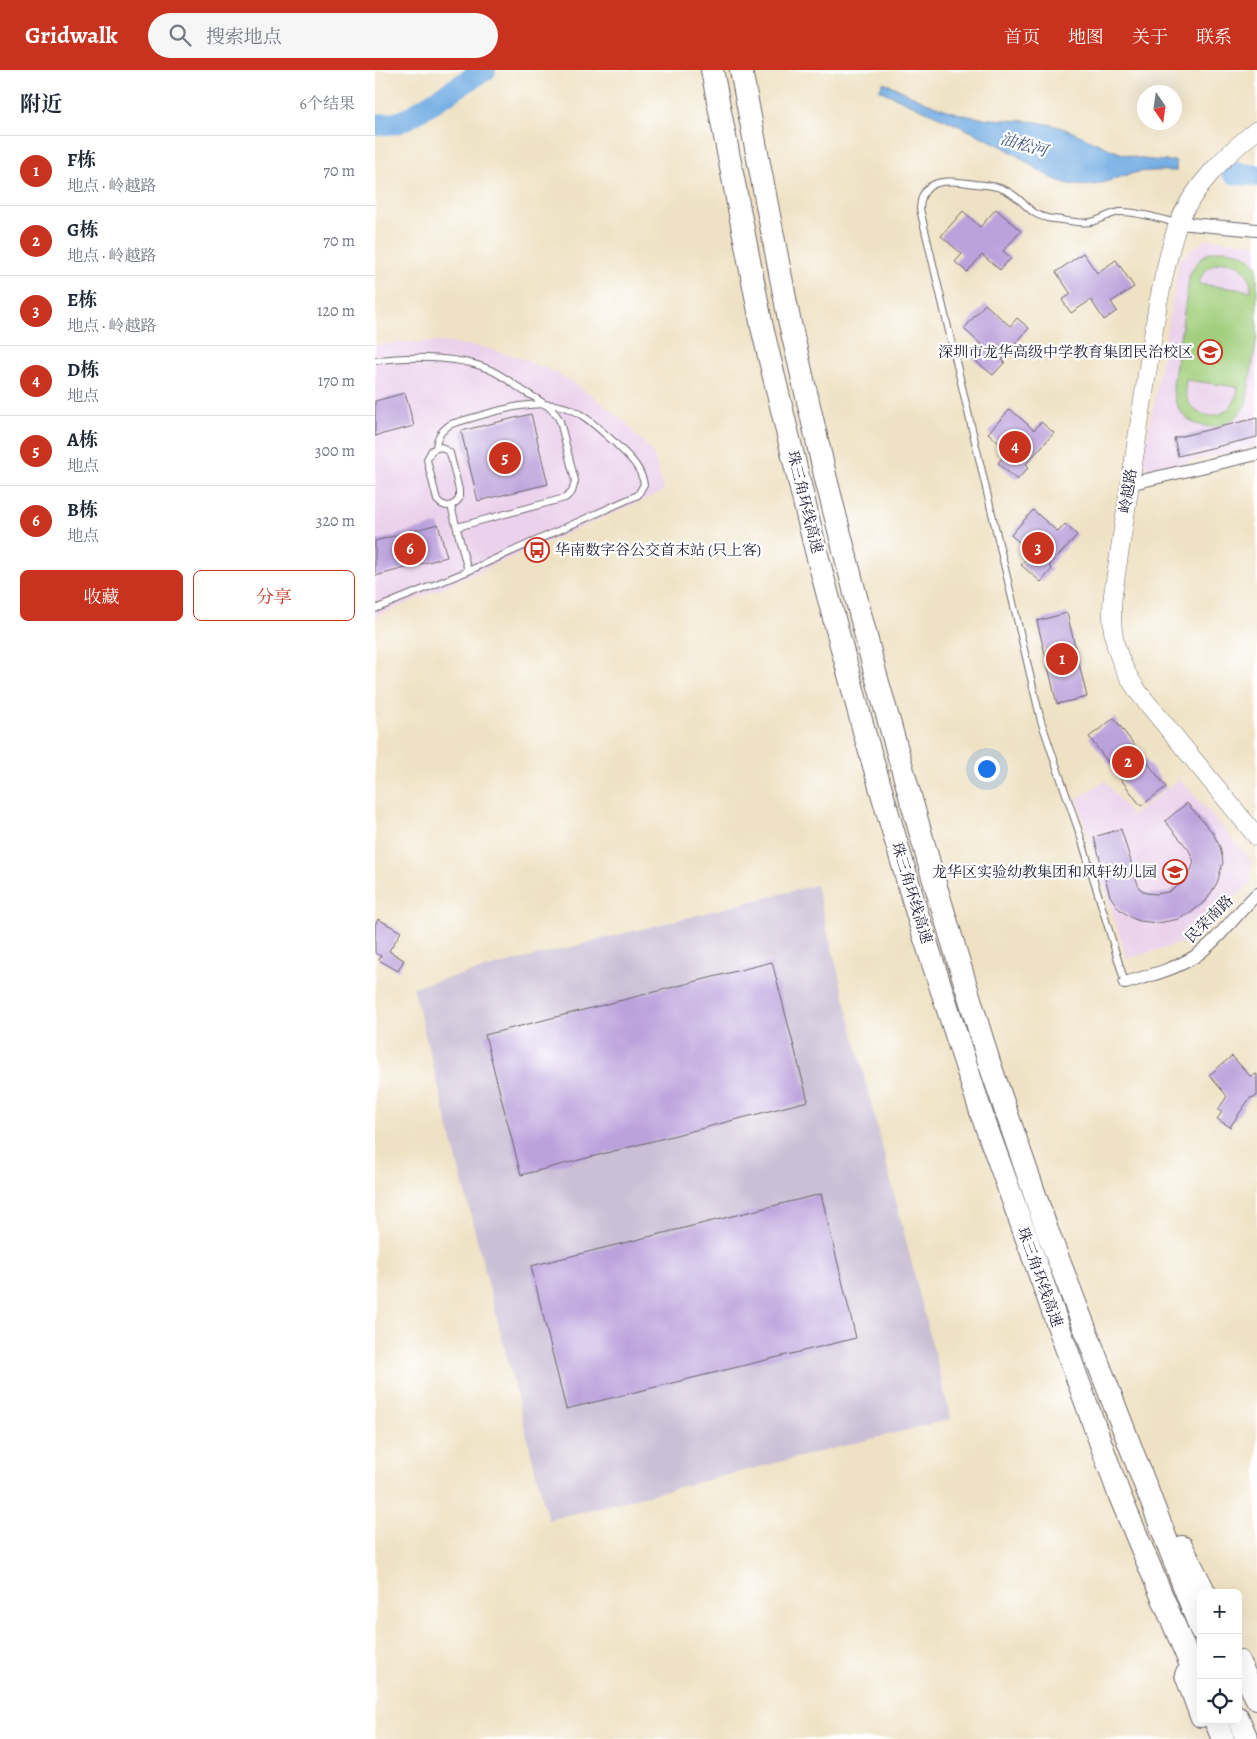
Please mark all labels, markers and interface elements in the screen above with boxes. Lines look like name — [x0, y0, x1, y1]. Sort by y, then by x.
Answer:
search box — [148, 13, 498, 58]
text: Gridwalk — [25, 19, 118, 51]
icon: search — [166, 21, 194, 49]
text: 搜索地点 — [206, 24, 282, 50]
text: 首页 — [1004, 25, 1040, 49]
text: 地图 — [1068, 25, 1104, 49]
text: 关于 — [1132, 25, 1168, 49]
text: 联系 — [1196, 25, 1232, 49]
north arrow — [1137, 85, 1182, 130]
text: 附近 — [20, 90, 62, 118]
text: 6个结果 — [300, 93, 355, 115]
water label: 油松河 — [998, 128, 1053, 163]
text: F栋 — [67, 147, 96, 173]
text: 1 — [33, 160, 39, 182]
text: 70 m — [323, 160, 355, 182]
text: 地点 · 岭越路 — [67, 175, 157, 197]
text: G栋 — [67, 217, 98, 243]
text: 2 — [32, 230, 40, 252]
text: 70 m — [323, 230, 355, 252]
text: 地点 · 岭越路 — [67, 245, 157, 267]
text: E栋 — [67, 287, 97, 313]
text: 3 — [33, 300, 39, 322]
text: 120 m — [317, 300, 355, 322]
text: 地点 · 岭越路 — [67, 315, 157, 337]
school or university icon: 深圳市龙华高级中学教育集团民治校区 — [1197, 339, 1223, 365]
place label: 深圳市龙华高级中学教育集团民治校区 — [938, 342, 1193, 362]
text: D栋 — [67, 357, 99, 383]
text: 4 — [32, 370, 40, 392]
text: 170 m — [318, 370, 355, 392]
text: 地点 — [67, 385, 99, 407]
text: A栋 — [67, 427, 98, 453]
pin: 4 — [999, 428, 1031, 466]
pin: 5 — [489, 439, 521, 477]
text: 5 — [33, 440, 39, 462]
text: 300 m — [315, 440, 355, 462]
street label: 珠三角环线高速 — [783, 449, 827, 555]
text: 地点 — [67, 455, 99, 477]
street label: 岭越路 — [1115, 467, 1141, 515]
text: B栋 — [67, 497, 98, 523]
text: 6 — [32, 510, 40, 532]
text: 320 m — [316, 510, 355, 532]
text: 地点 — [67, 525, 99, 547]
pin: 3 — [1022, 529, 1054, 567]
pin: 6 — [394, 530, 426, 568]
bus stop icon: 华南数字谷公交首末站 (只上客) — [524, 537, 550, 563]
place label: 华南数字谷公交首末站 (只上客) — [555, 540, 761, 560]
button: 收藏 — [20, 570, 183, 621]
button: 分享 — [193, 570, 355, 621]
pin: 1 — [1046, 640, 1078, 678]
pin: 2 — [1112, 743, 1144, 781]
your location — [974, 756, 1000, 782]
street label: 珠三角环线高速 — [887, 840, 937, 946]
school or university icon: 龙华区实验幼教集团和风轩幼儿园 — [1162, 859, 1188, 885]
place label: 龙华区实验幼教集团和风轩幼儿园 — [932, 862, 1157, 882]
street label: 民荣南路 — [1181, 891, 1237, 947]
street label: 珠三角环线高速 — [1013, 1224, 1067, 1330]
map controls — [1197, 1589, 1242, 1724]
button: + — [1197, 1589, 1242, 1634]
button: − — [1197, 1634, 1242, 1679]
button: locate — [1197, 1679, 1242, 1724]

